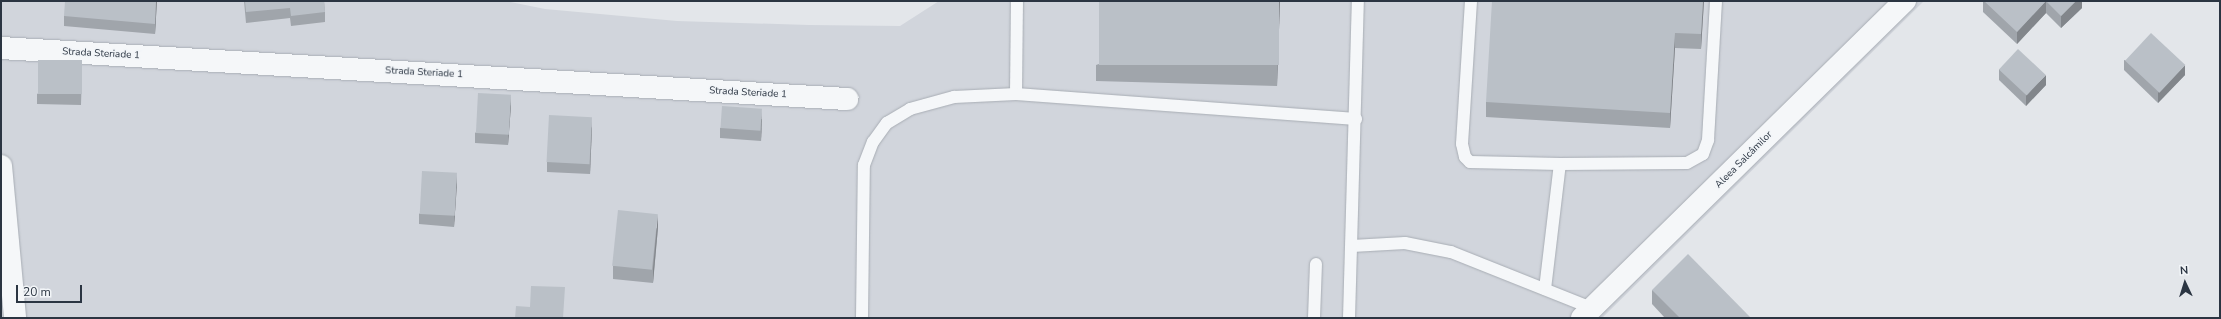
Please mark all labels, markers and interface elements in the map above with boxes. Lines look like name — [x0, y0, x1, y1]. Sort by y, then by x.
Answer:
street label: Strada Steriade 1 — [62, 46, 140, 62]
street label: Strada Steriade 1 — [385, 65, 463, 81]
street label: Strada Steriade 1 — [709, 85, 787, 101]
street label: Aleea Salcâmilor — [1713, 129, 1775, 191]
north arrow — [2165, 263, 2205, 303]
text: N — [2179, 263, 2189, 278]
scale bar — [18, 277, 84, 303]
text: 20 m — [23, 284, 51, 300]

